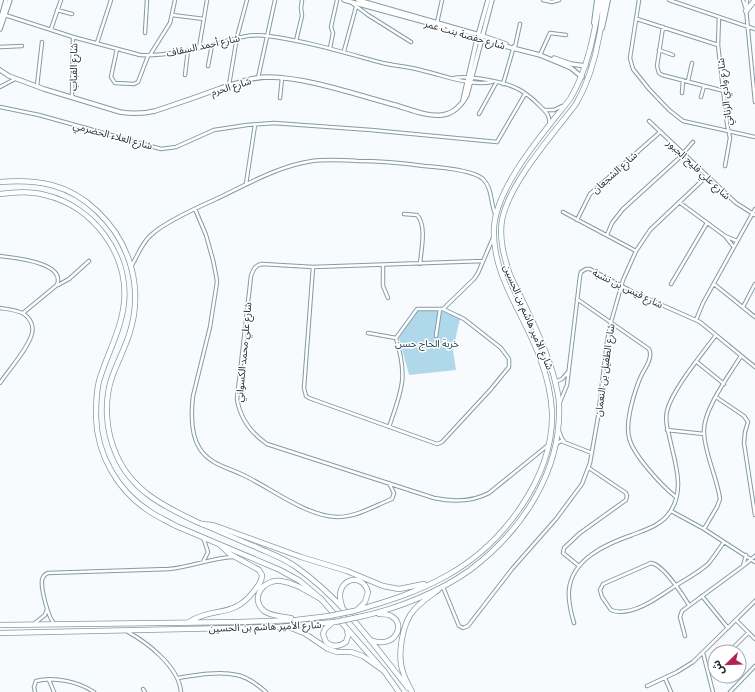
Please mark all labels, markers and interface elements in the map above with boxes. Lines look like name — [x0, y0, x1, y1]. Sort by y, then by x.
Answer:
street label: شارع حفصة بنت عمر — [422, 16, 507, 53]
street label: شارع أحمد السقاف — [165, 31, 241, 61]
street label: شارع القباب — [67, 43, 81, 91]
street label: شارع وادي الزناتي — [714, 57, 736, 126]
street label: شارع الحرم — [209, 74, 254, 101]
street label: شارع العلاء الحضرمي — [71, 119, 154, 154]
street label: شارع علي فليح الجبور — [662, 136, 733, 203]
street label: شارع الشجعان — [589, 148, 641, 197]
street label: شارع الأمير هاشم بن الحسين — [500, 263, 557, 372]
street label: شارع قيس بن نشبة — [590, 266, 665, 312]
street label: شارع علي محمد الكسواني — [233, 301, 256, 403]
street label: شارع الطفيل بن النعمان — [592, 323, 618, 418]
park label: خربة الحاج حسن — [395, 337, 459, 351]
street label: شارع الأمير هاشم بن الحسين — [208, 618, 322, 636]
north arrow — [707, 644, 747, 684]
text: ش — [708, 658, 727, 678]

